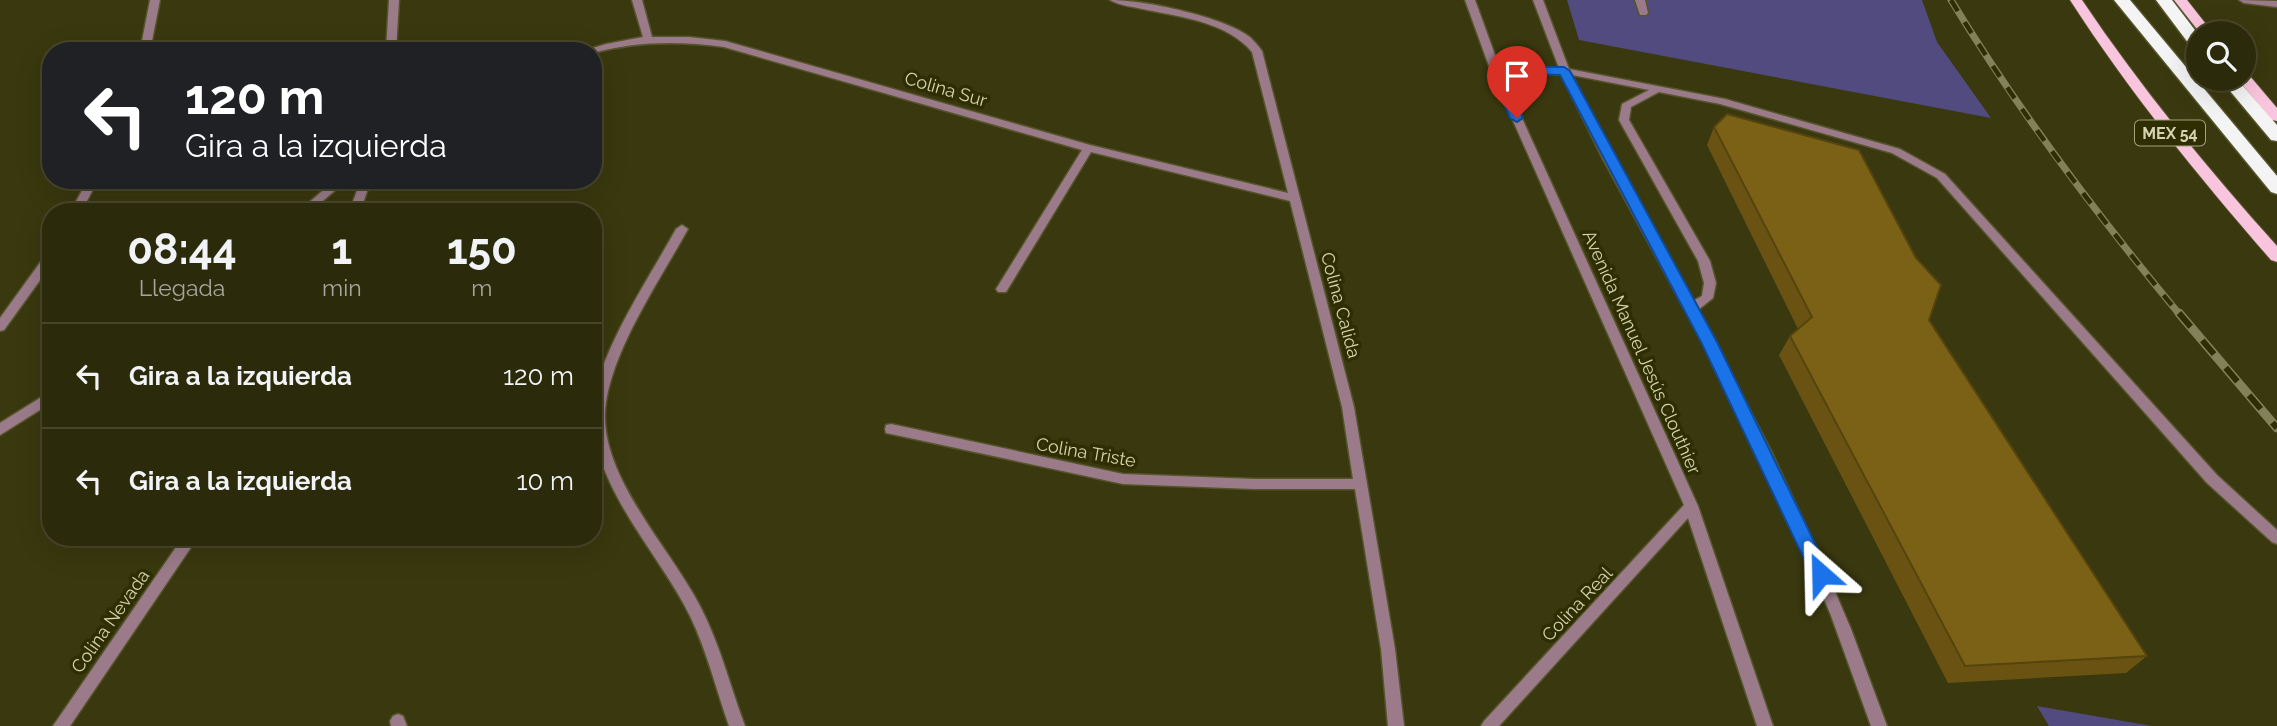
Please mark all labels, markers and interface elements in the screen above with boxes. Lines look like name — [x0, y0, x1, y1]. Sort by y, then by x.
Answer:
map controls — [2186, 21, 2256, 91]
button: search — [2186, 21, 2256, 91]
pin — [1487, 46, 1547, 118]
icon: arrive — [1498, 57, 1536, 95]
street label: Colina Sur — [902, 67, 990, 111]
text: 120 m — [185, 68, 324, 125]
icon: left — [70, 70, 161, 161]
road number: MEX 54 — [2135, 120, 2205, 146]
text: Gira a la izquierda — [185, 127, 447, 164]
text: 08:44 — [127, 225, 237, 274]
text: 1 — [331, 225, 352, 274]
text: 150 — [447, 225, 517, 274]
street label: Avenida Manuel Jesús Clouthier — [1579, 227, 1706, 478]
street label: Colina Calida — [1317, 250, 1365, 360]
text: Llegada — [139, 274, 225, 301]
text: min — [322, 274, 362, 301]
text: m — [471, 274, 492, 301]
icon: left — [70, 357, 108, 395]
text: Gira a la izquierda — [129, 361, 352, 391]
text: 120 m — [503, 361, 574, 391]
street label: Colina Triste — [1034, 433, 1138, 471]
icon: left — [70, 462, 108, 500]
text: Gira a la izquierda — [129, 466, 352, 496]
text: 10 m — [516, 466, 574, 496]
position arrow — [1784, 537, 1858, 611]
street label: Colina Real — [1537, 563, 1617, 645]
street label: Colina Nevada — [67, 565, 153, 677]

